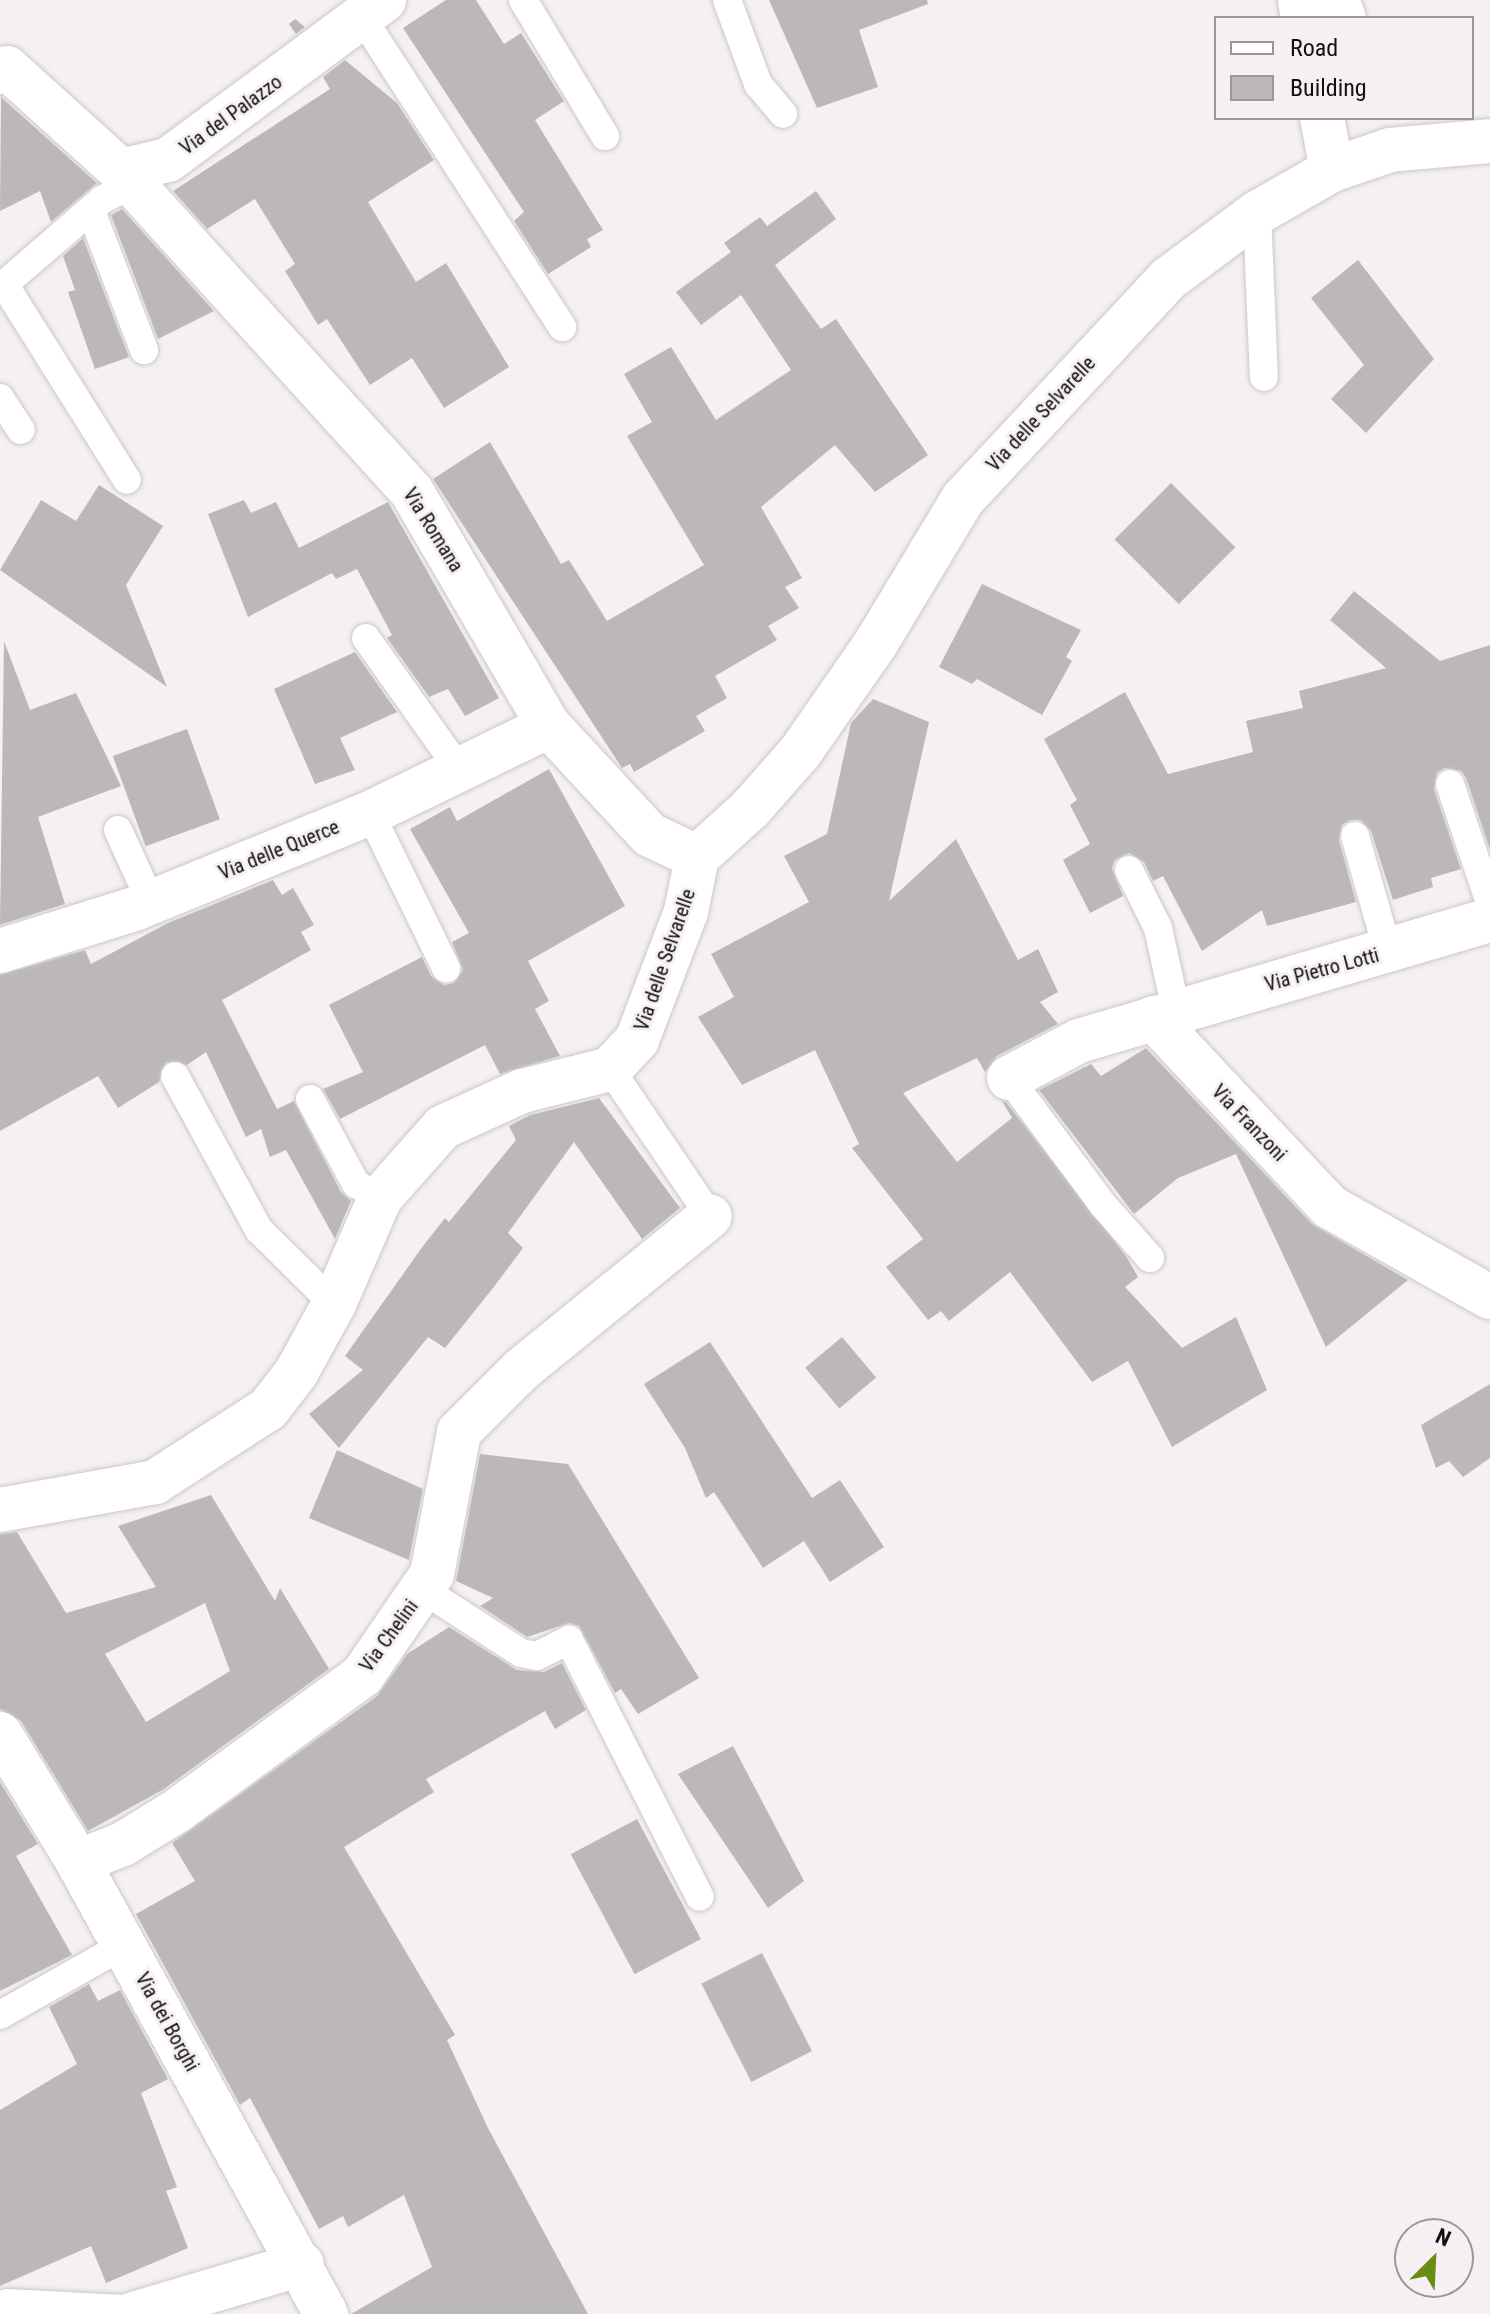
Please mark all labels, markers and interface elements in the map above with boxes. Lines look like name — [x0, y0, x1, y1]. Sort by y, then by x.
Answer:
legend — [1214, 16, 1474, 120]
text: Road — [1290, 34, 1338, 62]
street label: Via del Palazzo — [175, 70, 287, 160]
text: Building — [1290, 74, 1367, 102]
street label: Via delle Selvarelle — [982, 351, 1100, 477]
street label: Via Romana — [398, 484, 468, 576]
street label: Via delle Querce — [215, 815, 343, 885]
street label: Via delle Selvarelle — [629, 886, 701, 1034]
street label: Via Pietro Lotti — [1262, 943, 1382, 997]
street label: Via Franzoni — [1207, 1080, 1291, 1166]
street label: Via Chelini — [355, 1595, 423, 1677]
street label: Via dei Borghi — [130, 1968, 204, 2076]
north arrow — [1394, 2218, 1474, 2298]
text: N — [1432, 2223, 1454, 2252]

